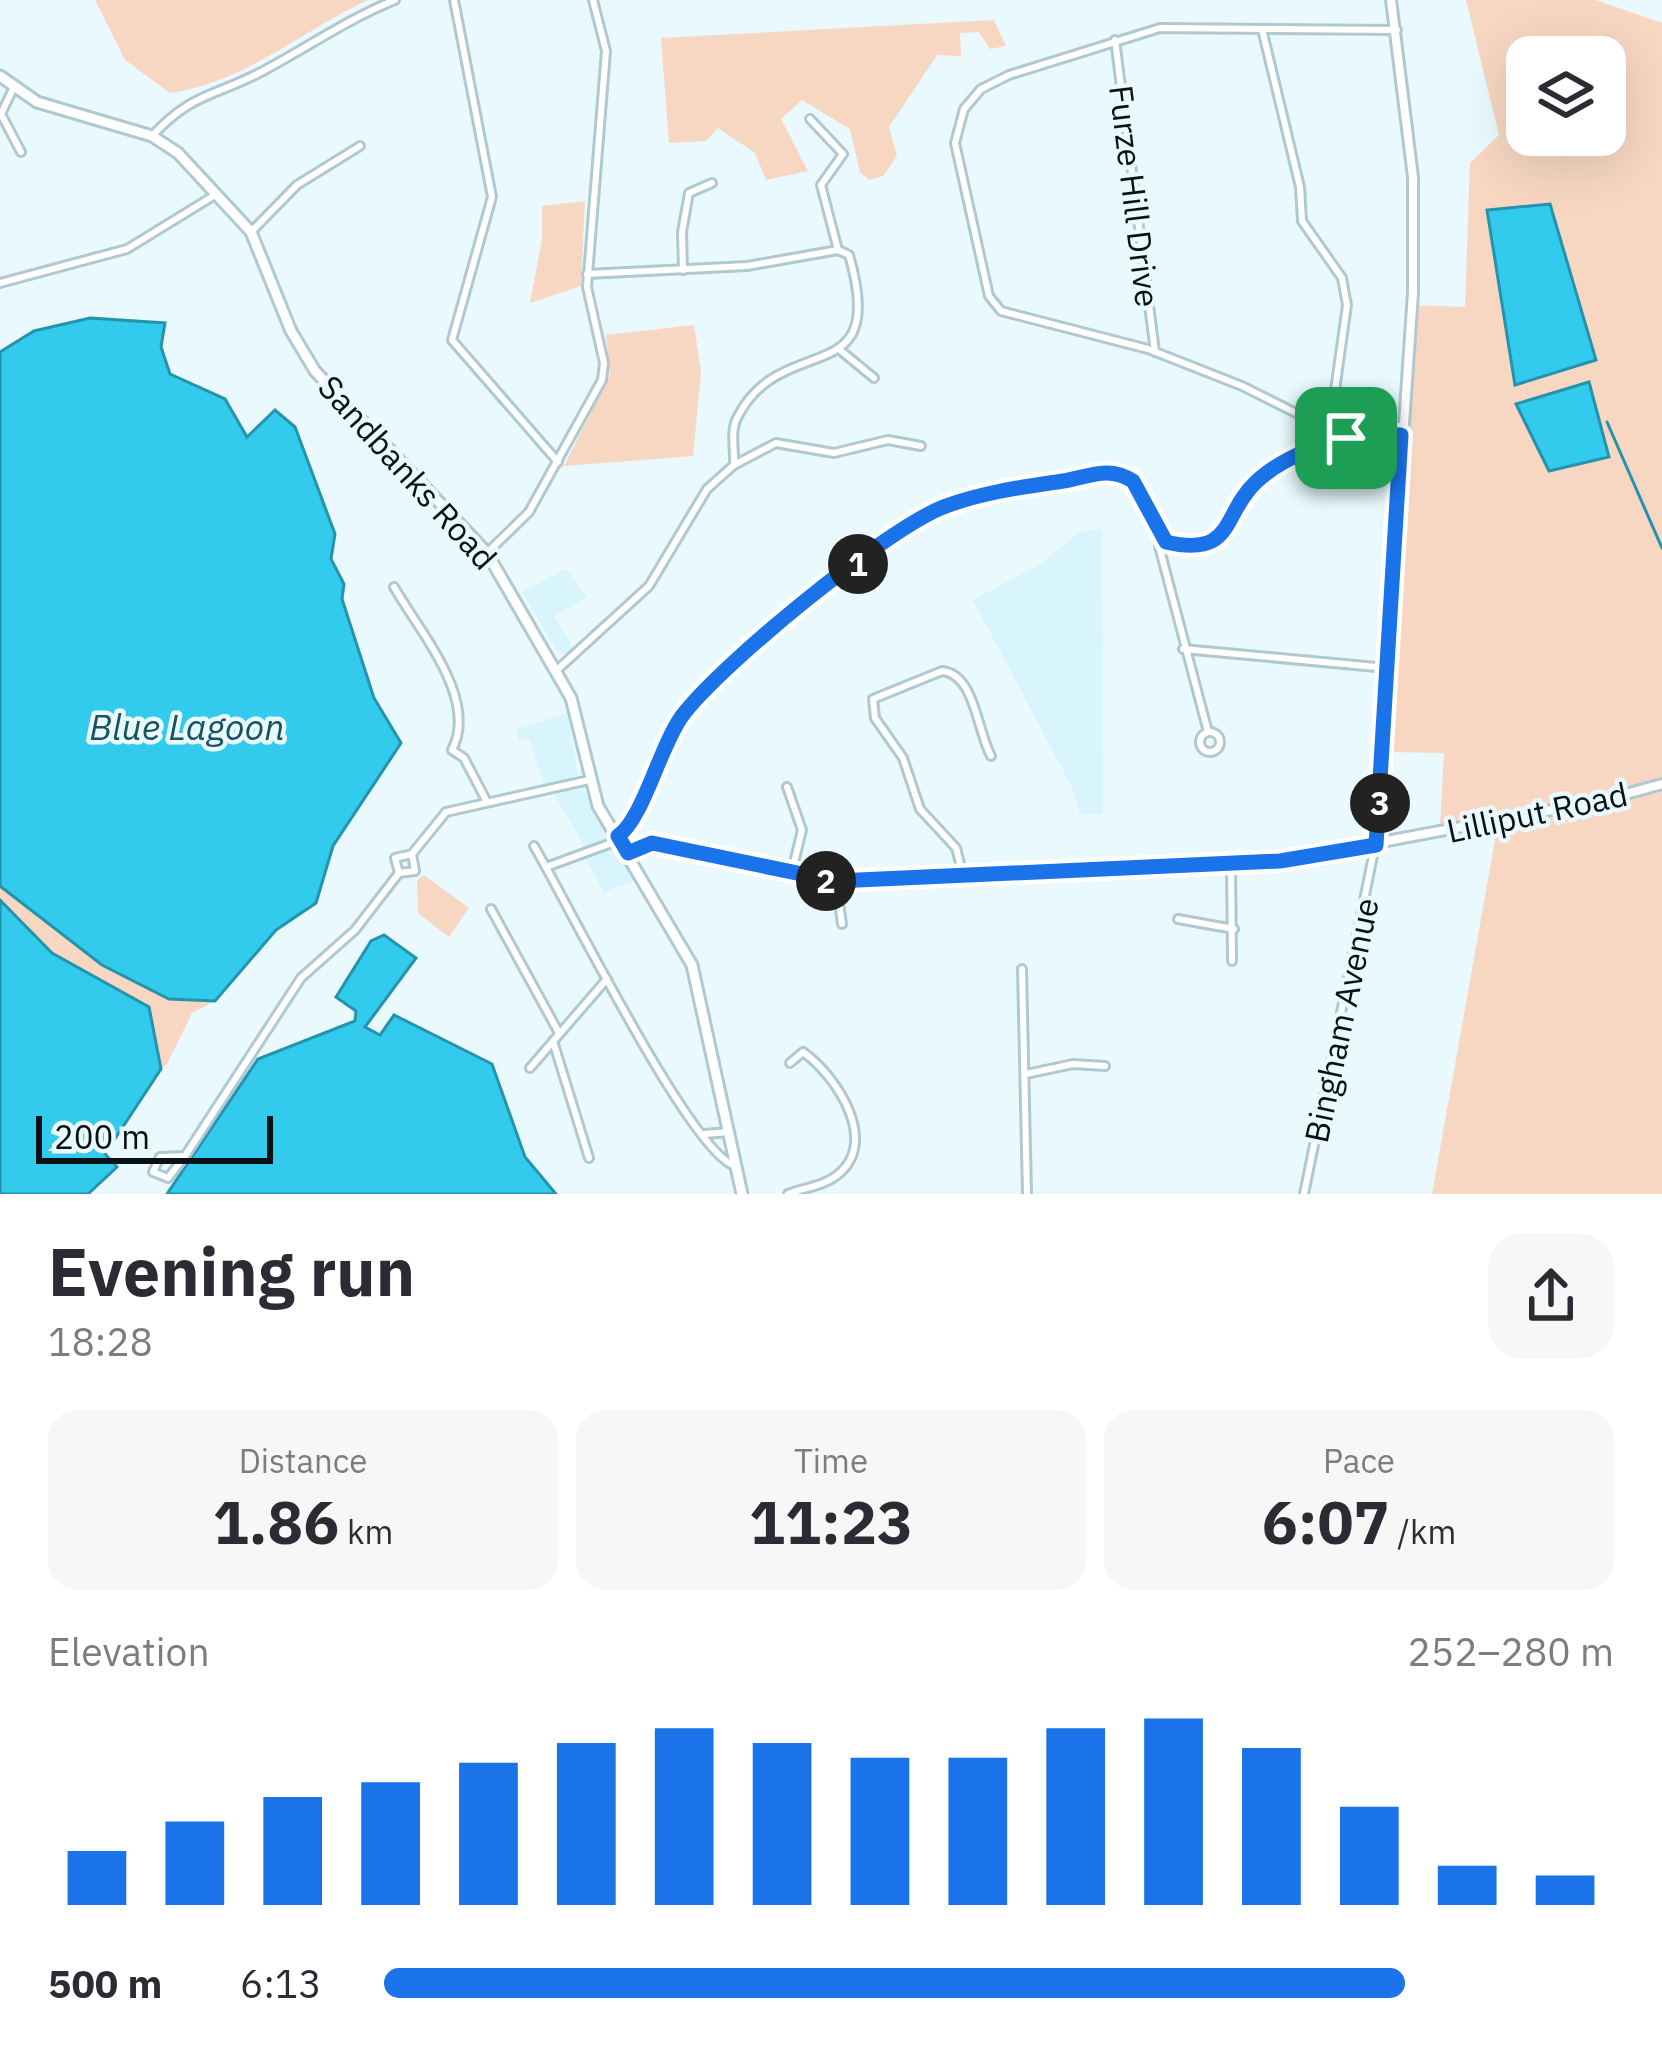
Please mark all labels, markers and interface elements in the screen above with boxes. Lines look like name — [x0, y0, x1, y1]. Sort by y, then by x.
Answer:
map controls — [1506, 36, 1626, 156]
button: layers — [1506, 36, 1626, 156]
street label: Furze Hill Drive — [1100, 83, 1170, 309]
street label: Sandbanks Road — [309, 366, 507, 578]
pin — [1295, 387, 1397, 489]
icon: arrive — [1313, 405, 1379, 471]
pin: 1 — [828, 534, 888, 594]
text: 1 — [848, 542, 868, 585]
water label: Blue Lagoon — [89, 703, 285, 750]
street label: Lilliput Road — [1443, 772, 1631, 852]
pin: 3 — [1350, 773, 1410, 833]
text: 3 — [1370, 781, 1390, 824]
pin: 2 — [796, 851, 856, 911]
text: 2 — [816, 859, 836, 902]
street label: Bingham Avenue — [1294, 894, 1388, 1146]
scale bar — [36, 1110, 273, 1163]
text: 200 m — [54, 1115, 150, 1158]
text: Evening run — [48, 1228, 415, 1314]
button: share — [1488, 1233, 1614, 1359]
text: 18:28 — [48, 1316, 153, 1367]
text: Distance — [239, 1439, 367, 1482]
text: Time — [794, 1439, 868, 1482]
text: Pace — [1323, 1439, 1395, 1482]
text: 1.86 — [213, 1482, 339, 1561]
text: 11:23 — [749, 1482, 913, 1561]
text: 6:07 — [1262, 1482, 1390, 1561]
text: km — [339, 1510, 393, 1553]
text: /km — [1390, 1510, 1456, 1553]
text: Elevation — [48, 1626, 210, 1677]
text: 252–280 m — [1407, 1626, 1614, 1677]
text: 500 m — [48, 1958, 162, 2009]
text: 6:13 — [240, 1958, 322, 2009]

